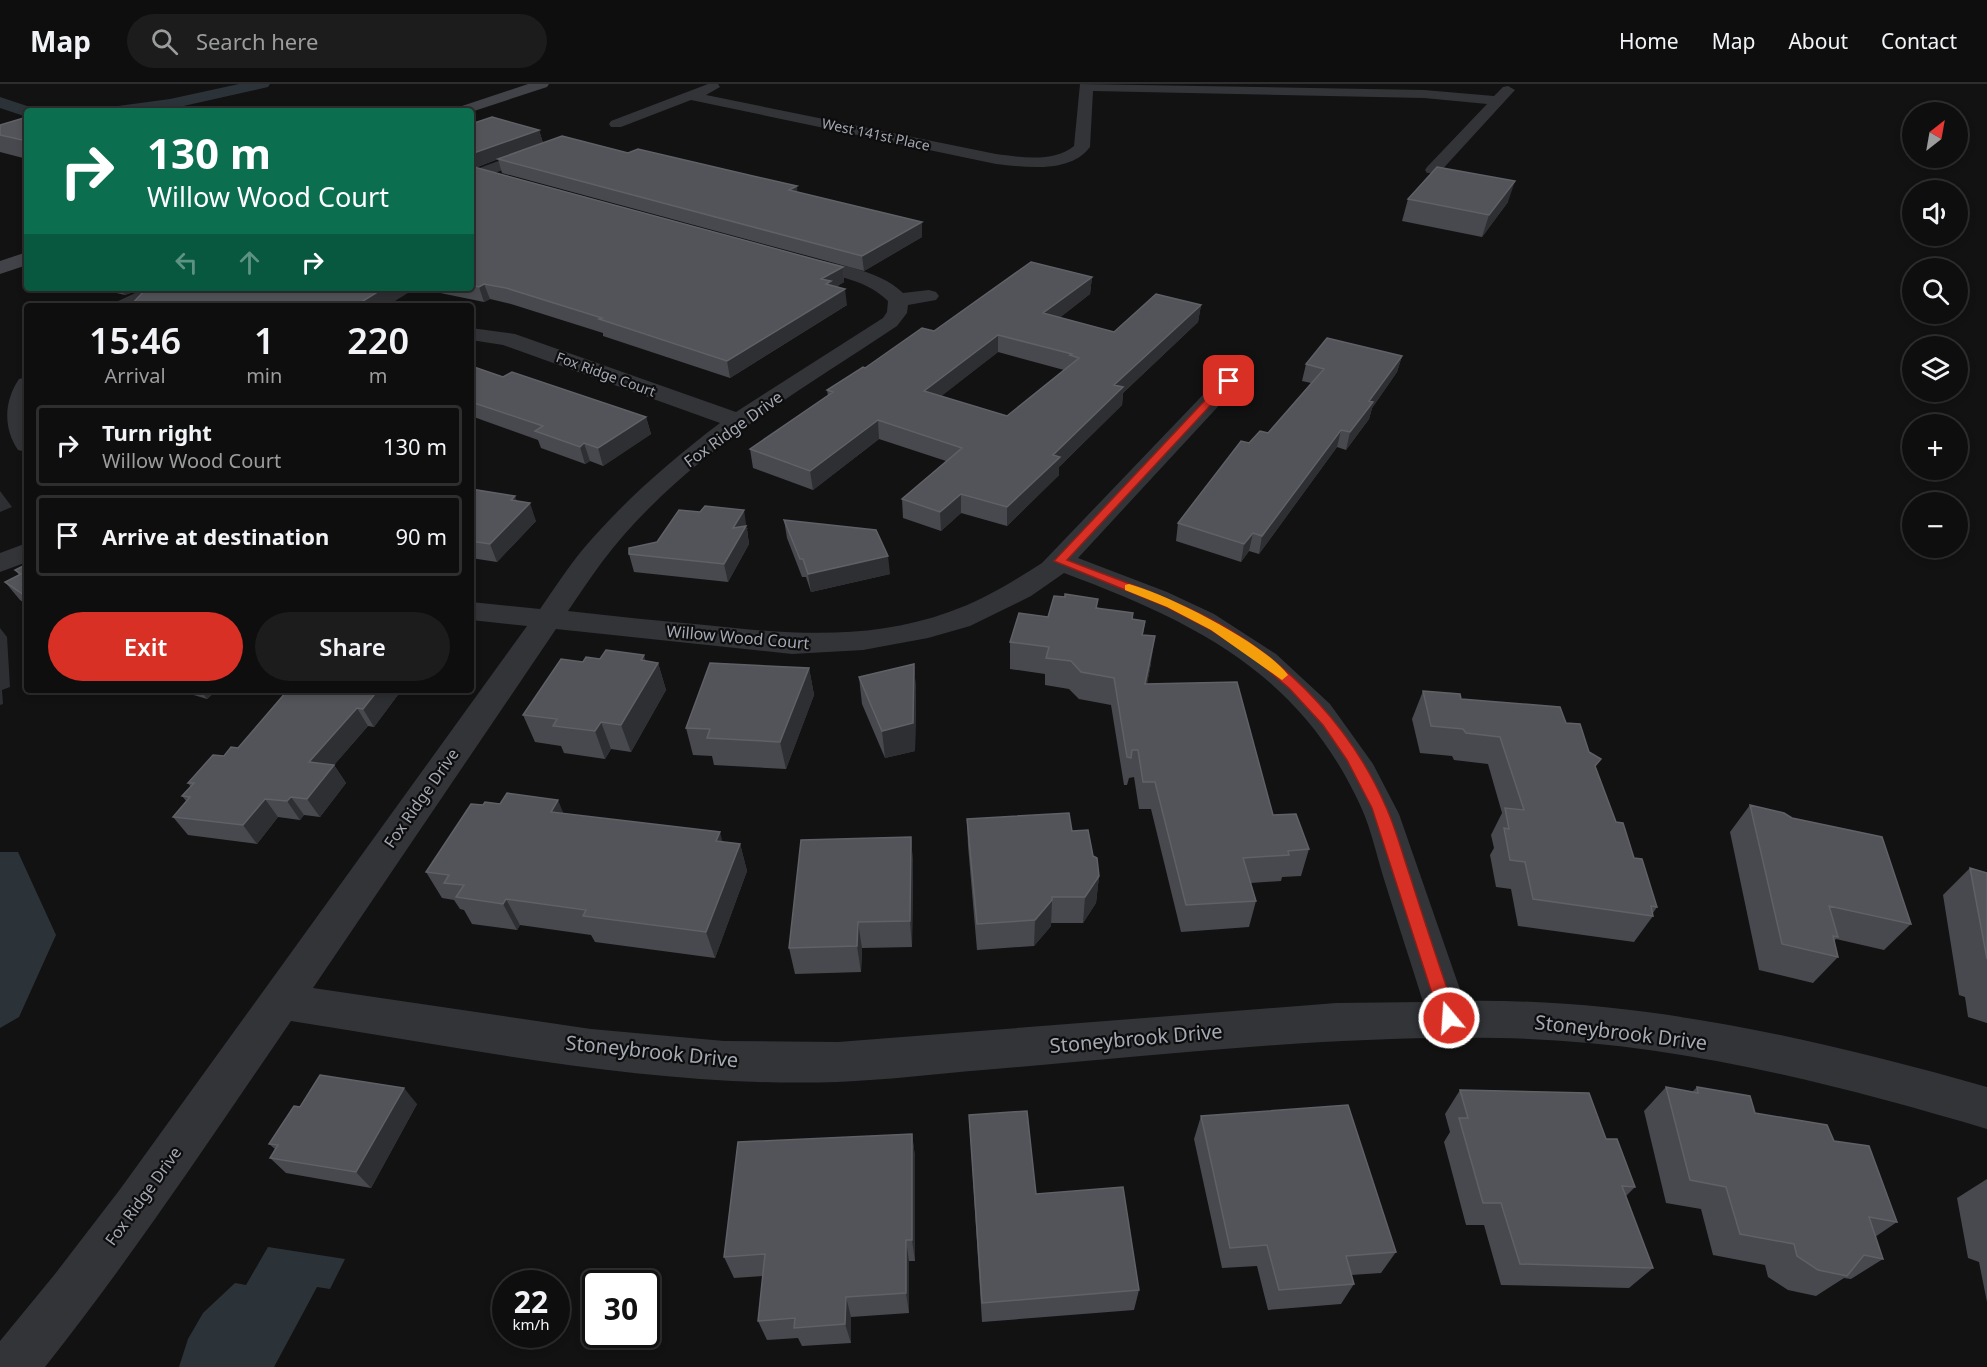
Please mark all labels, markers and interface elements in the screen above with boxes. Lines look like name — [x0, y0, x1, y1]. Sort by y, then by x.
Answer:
search box — [127, 14, 547, 68]
text: Map — [30, 22, 91, 60]
icon: search — [148, 25, 181, 58]
text: Search here — [196, 26, 318, 56]
text: Home — [1619, 27, 1679, 55]
text: Map — [1712, 27, 1755, 55]
text: About — [1788, 27, 1848, 55]
text: Contact — [1881, 27, 1957, 55]
north arrow — [1902, 102, 1968, 168]
map controls — [1902, 102, 1968, 558]
street label: West 141st Place — [820, 113, 932, 155]
text: 130 m — [147, 124, 271, 181]
icon: right — [48, 132, 126, 210]
text: Willow Wood Court — [147, 178, 389, 215]
button: sound — [1902, 180, 1968, 246]
icon: left — [170, 246, 203, 279]
icon: ahead — [233, 246, 266, 279]
icon: right — [296, 246, 329, 279]
button: search — [1902, 258, 1968, 324]
text: 15:46 — [89, 316, 181, 365]
text: 1 — [254, 316, 275, 365]
text: 220 — [347, 316, 409, 365]
button: layers — [1902, 336, 1968, 402]
street label: Fox Ridge Court — [554, 347, 658, 401]
pin — [1203, 355, 1254, 406]
text: Arrival — [105, 362, 166, 389]
text: min — [246, 362, 282, 389]
text: m — [369, 362, 388, 389]
icon: arrive — [1212, 364, 1245, 397]
street label: Fox Ridge Drive — [679, 386, 787, 472]
button: + — [1902, 414, 1968, 480]
text: Turn right — [102, 417, 212, 447]
icon: right — [51, 429, 84, 462]
text: 130 m — [383, 431, 447, 461]
text: Willow Wood Court — [102, 447, 281, 474]
button: − — [1902, 492, 1968, 558]
icon: arrive — [51, 519, 84, 552]
text: Arrive at destination — [102, 521, 329, 551]
text: 90 m — [396, 521, 447, 551]
button: Exit — [48, 612, 243, 681]
button: Share — [255, 612, 450, 681]
street label: Willow Wood Court — [666, 620, 811, 654]
street label: Fox Ridge Drive — [378, 744, 464, 852]
position arrow — [1417, 986, 1481, 1050]
street label: Stoneybrook Drive — [1533, 1008, 1709, 1056]
street label: Stoneybrook Drive — [1048, 1017, 1224, 1059]
street label: Stoneybrook Drive — [564, 1029, 740, 1073]
street label: Fox Ridge Drive — [100, 1142, 186, 1250]
speed limit sign: 30 — [582, 1270, 660, 1348]
text: 22 — [514, 1281, 548, 1322]
text: km/h — [513, 1314, 549, 1334]

